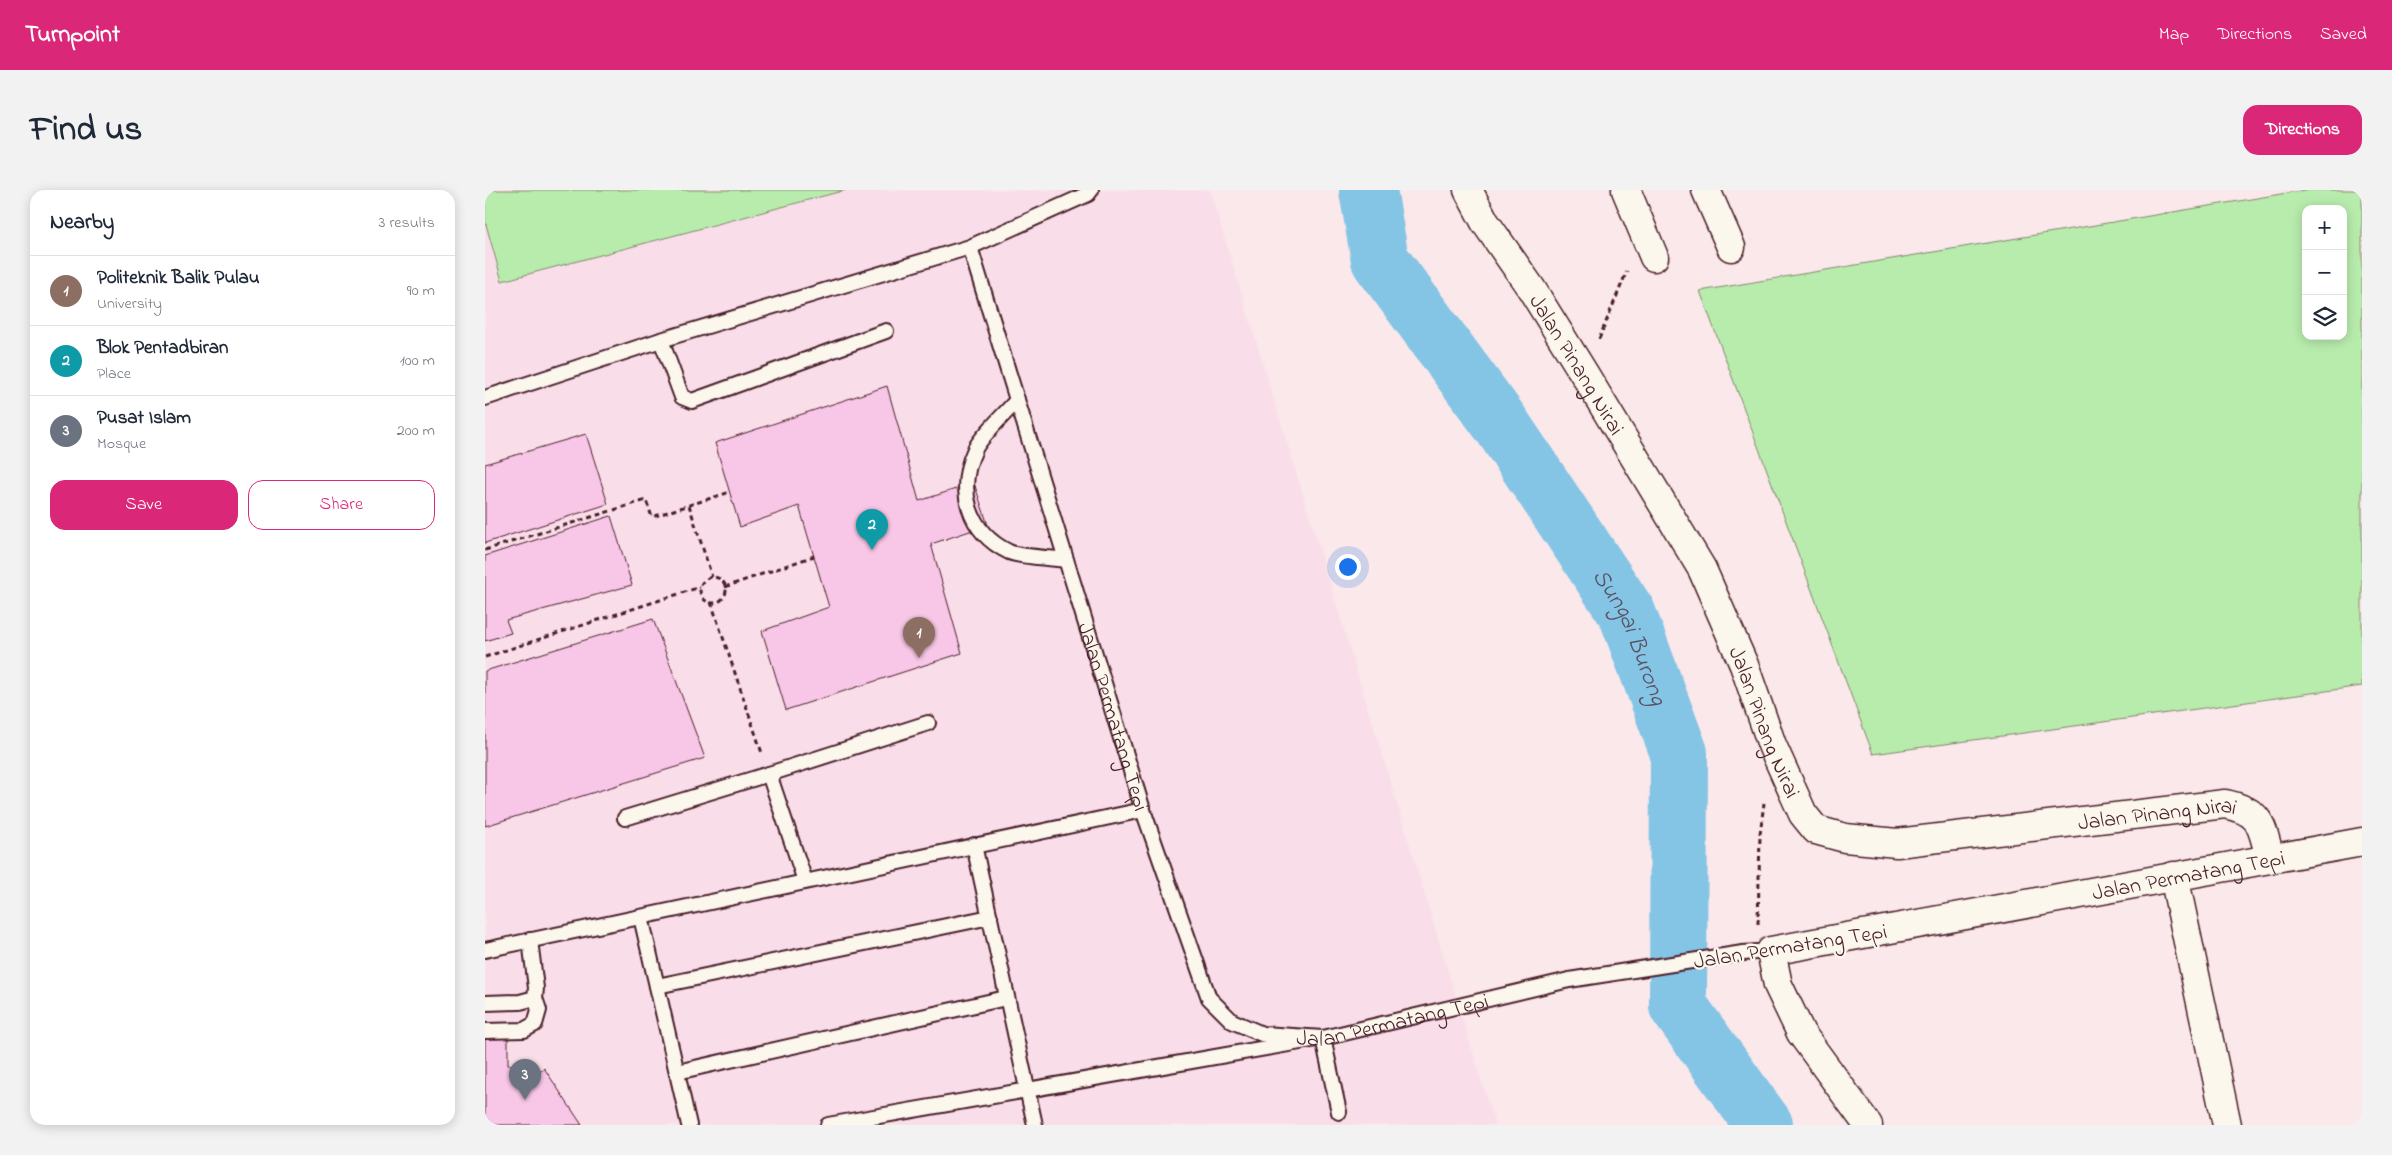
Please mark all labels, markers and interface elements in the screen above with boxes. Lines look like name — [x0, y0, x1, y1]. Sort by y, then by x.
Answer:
text: Turnpoint — [25, 18, 120, 53]
text: Map — [2159, 22, 2189, 48]
text: Directions — [2217, 22, 2292, 48]
text: Saved — [2320, 22, 2367, 48]
text: Find us — [30, 105, 142, 156]
button: Directions — [2243, 105, 2362, 155]
map controls — [2302, 205, 2347, 340]
button: + — [2302, 205, 2347, 250]
text: Nearby — [50, 208, 114, 238]
text: 3 results — [379, 211, 435, 235]
button: − — [2302, 250, 2347, 295]
text: Politeknik Balik Pulau — [97, 265, 260, 292]
text: 1 — [63, 279, 69, 303]
text: 90 m — [407, 279, 435, 303]
street label: Jalan Pinang Nirai — [1520, 289, 1631, 442]
text: University — [97, 292, 162, 316]
button: layers — [2302, 295, 2347, 340]
text: Blok Pentadbiran — [97, 335, 228, 362]
text: 2 — [62, 349, 70, 373]
text: 100 m — [400, 349, 435, 373]
text: Place — [97, 362, 131, 386]
text: Pusat Islam — [97, 405, 191, 432]
text: 3 — [63, 419, 69, 443]
text: 200 m — [397, 419, 435, 443]
text: Mosque — [97, 432, 146, 456]
button: Save — [50, 480, 238, 530]
button: Share — [248, 480, 435, 530]
pin: 2 — [856, 509, 888, 550]
your location — [1335, 554, 1361, 580]
water label: Sungai Burong — [1582, 562, 1675, 712]
pin: 1 — [903, 617, 935, 658]
street label: Jalan Permatang Tepi — [1067, 619, 1155, 815]
street label: Jalan Pinang Nirai — [1719, 642, 1807, 804]
street label: Jalan Pinang Nirai — [2076, 791, 2241, 840]
street label: Jalan Permatang Tepi — [2090, 844, 2288, 910]
street label: Jalan Permatang Tepi — [1691, 917, 1890, 980]
street label: Jalan Permatang Tepi — [1295, 987, 1492, 1057]
pin: 3 — [509, 1059, 541, 1100]

